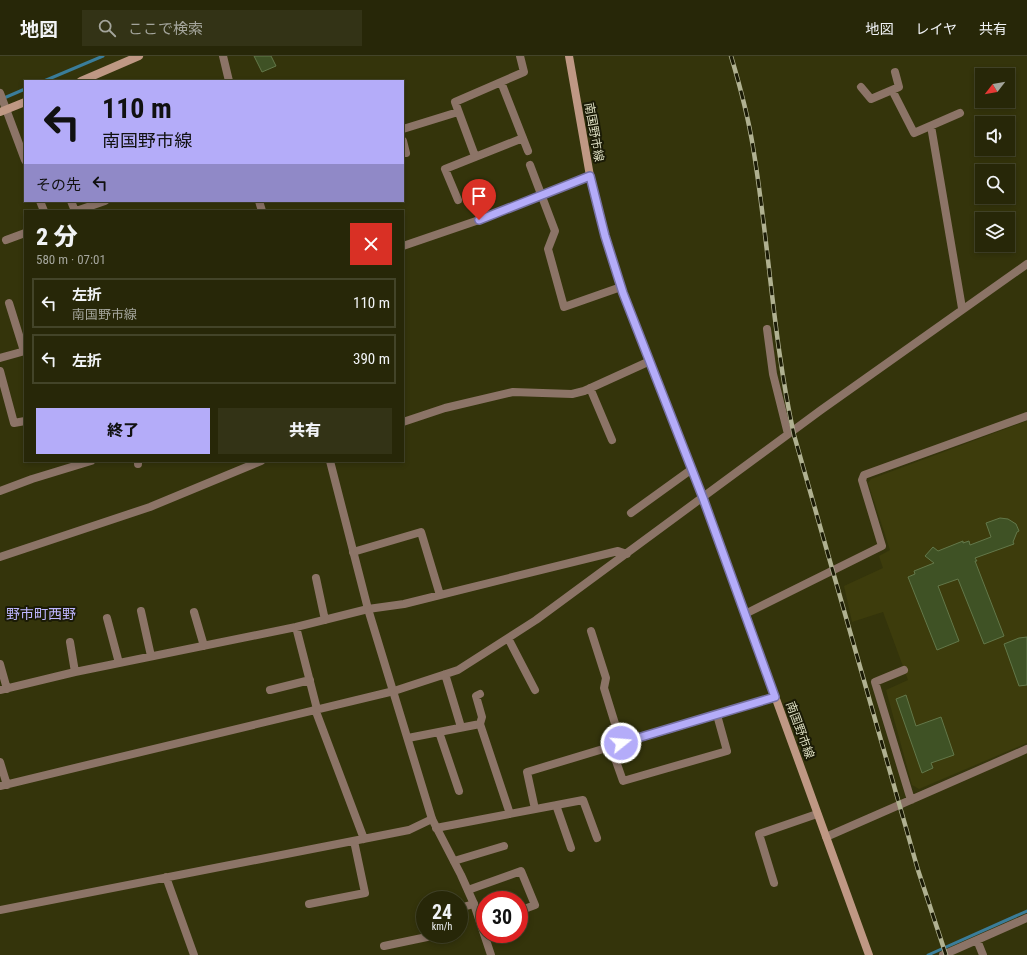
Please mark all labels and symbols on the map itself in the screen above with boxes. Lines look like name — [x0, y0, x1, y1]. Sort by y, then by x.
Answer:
north arrow — [975, 68, 1015, 108]
street label: 南国野市線 — [582, 101, 606, 163]
pin — [462, 179, 496, 220]
district label: 野市町西野 — [6, 606, 76, 622]
street label: 南国野市線 — [783, 699, 817, 761]
position arrow — [600, 722, 642, 764]
speed limit sign: 30 — [476, 891, 528, 943]

